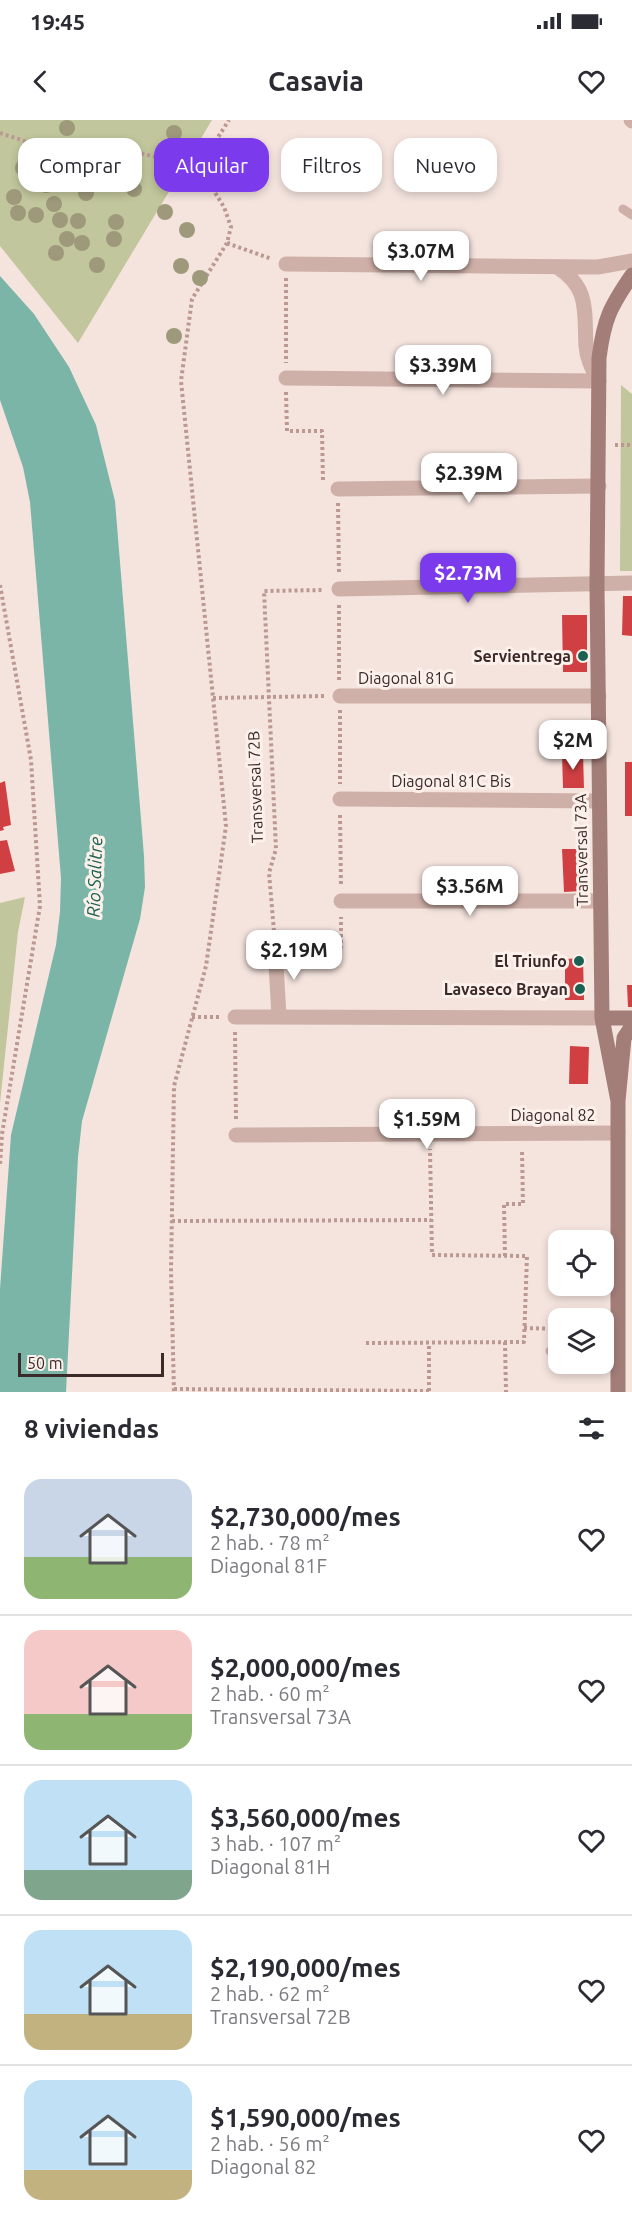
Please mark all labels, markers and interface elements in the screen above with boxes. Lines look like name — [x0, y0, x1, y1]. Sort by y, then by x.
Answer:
text: 19:45 — [30, 9, 85, 34]
icon: back — [24, 65, 57, 98]
icon: heart — [575, 65, 608, 98]
text: Casavia — [268, 66, 364, 96]
chip: Comprar — [18, 138, 142, 192]
chip: Alquilar — [154, 138, 269, 192]
chip: Filtros — [281, 138, 382, 192]
chip: Nuevo — [394, 138, 497, 192]
pin: $3.07M — [372, 231, 470, 282]
text: $3.07M — [387, 239, 455, 262]
pin: $3.39M — [394, 345, 492, 396]
text: $3.39M — [409, 353, 477, 376]
pin: $2.39M — [420, 453, 518, 504]
text: $2.39M — [435, 461, 503, 484]
pin: $2.73M — [419, 553, 517, 604]
text: $2.73M — [434, 561, 502, 584]
place label: Servientrega — [473, 647, 571, 665]
marker: Servientrega — [576, 649, 590, 663]
street label: Diagonal 81G — [358, 669, 454, 687]
pin: $2M — [544, 720, 602, 771]
text: $2M — [553, 728, 593, 751]
street label: Transversal 72B — [244, 730, 266, 844]
street label: Diagonal 81C Bis — [391, 772, 511, 790]
street label: Transversal 73A — [571, 793, 591, 907]
water label: Río Salitre — [83, 836, 105, 918]
pin: $3.56M — [421, 866, 519, 917]
text: $3.56M — [436, 874, 504, 897]
pin: $2.19M — [245, 930, 343, 981]
text: $2.19M — [260, 938, 328, 961]
place label: El Triunfo — [494, 952, 567, 970]
marker: El Triunfo — [572, 954, 586, 968]
place label: Lavaseco Brayan — [444, 980, 568, 998]
marker: Lavaseco Brayan — [573, 982, 587, 996]
pin: $1.59M — [378, 1099, 476, 1150]
street label: Diagonal 82 — [510, 1106, 596, 1124]
text: $1.59M — [393, 1107, 461, 1130]
map controls — [548, 1230, 614, 1374]
button: locate — [548, 1230, 614, 1296]
button: layers — [548, 1308, 614, 1374]
scale bar — [18, 1350, 164, 1378]
text: 50 m — [27, 1354, 63, 1372]
icon: filters — [575, 1412, 608, 1445]
text: 8 viviendas — [24, 1414, 159, 1443]
text: $2,730,000/mes — [210, 1502, 401, 1531]
icon: home — [72, 1503, 144, 1575]
icon: heart — [575, 1523, 608, 1556]
text: 2 hab. · 78 m² — [210, 1531, 330, 1554]
text: Diagonal 81F — [210, 1554, 327, 1577]
text: $2,000,000/mes — [210, 1653, 401, 1682]
icon: home — [72, 1654, 144, 1726]
icon: heart — [575, 1674, 608, 1707]
text: 2 hab. · 60 m² — [210, 1682, 330, 1705]
text: Transversal 73A — [210, 1705, 351, 1728]
text: $3,560,000/mes — [210, 1803, 401, 1832]
icon: home — [72, 1804, 144, 1876]
icon: heart — [575, 1824, 608, 1857]
text: 3 hab. · 107 m² — [210, 1832, 341, 1855]
text: Diagonal 81H — [210, 1855, 330, 1878]
text: $2,190,000/mes — [210, 1953, 401, 1982]
icon: home — [72, 1954, 144, 2026]
icon: heart — [575, 1974, 608, 2007]
text: 2 hab. · 62 m² — [210, 1982, 330, 2005]
text: Transversal 72B — [210, 2005, 351, 2028]
text: $1,590,000/mes — [210, 2103, 401, 2132]
icon: home — [72, 2104, 144, 2176]
icon: heart — [575, 2124, 608, 2157]
text: 2 hab. · 56 m² — [210, 2132, 330, 2155]
text: Diagonal 82 — [210, 2155, 317, 2178]

